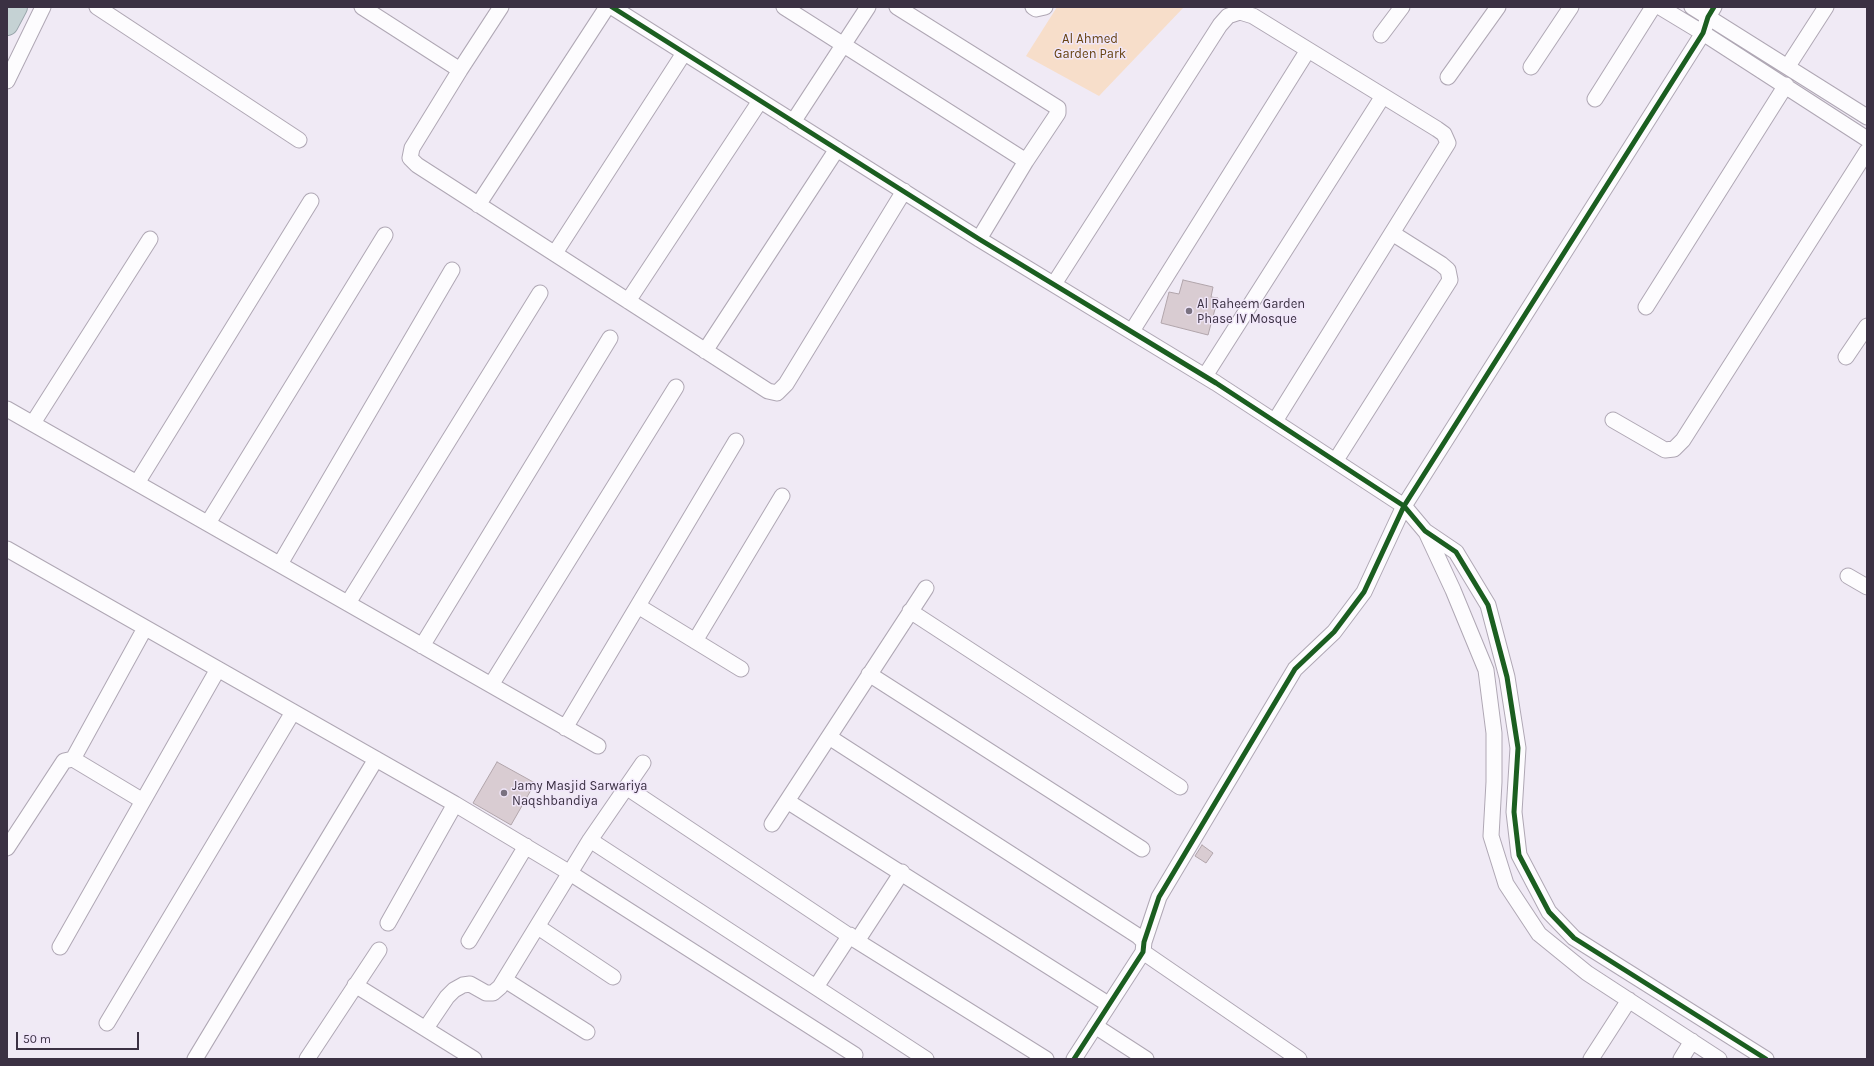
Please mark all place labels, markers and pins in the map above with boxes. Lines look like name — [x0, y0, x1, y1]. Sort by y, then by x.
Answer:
place label: Al Raheem Garden Phase IV Mosque — [1197, 296, 1305, 327]
marker: Al Raheem Garden Phase IV Mosque — [1184, 306, 1194, 316]
place label: Jamy Masjid Sarwariya Naqshbandiya — [512, 778, 648, 809]
marker: Jamy Masjid Sarwariya Naqshbandiya — [499, 788, 509, 798]

